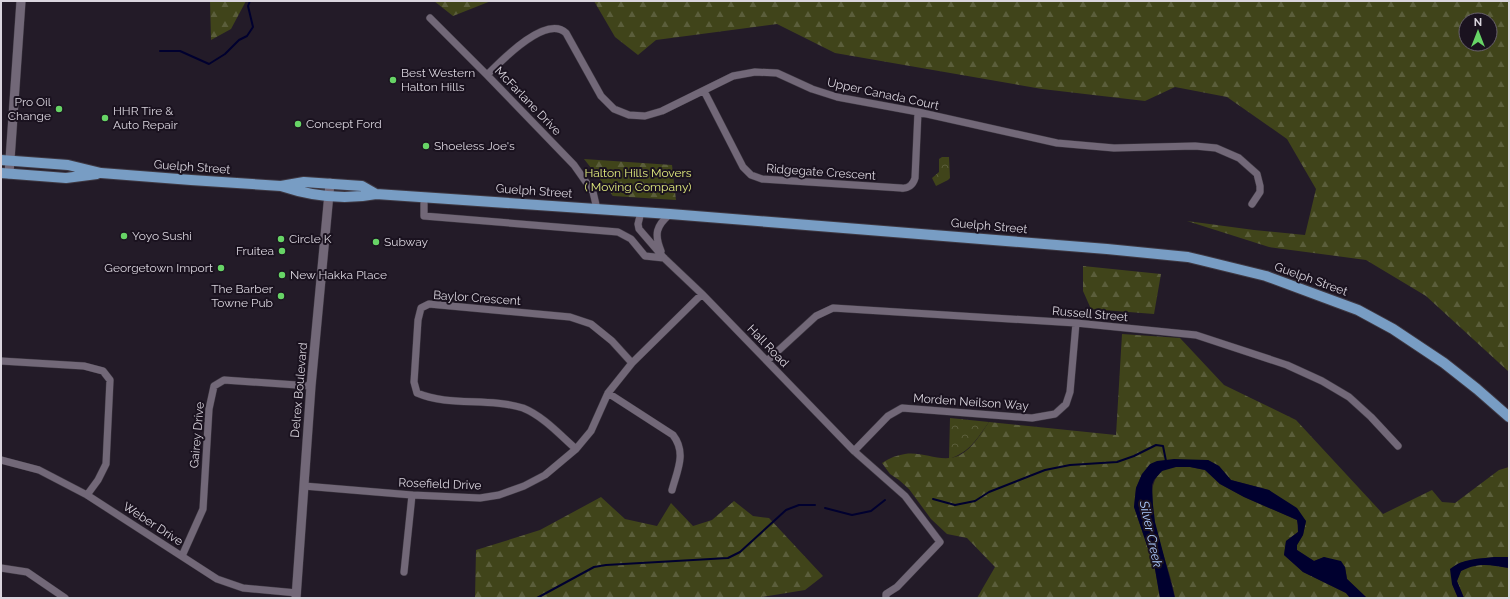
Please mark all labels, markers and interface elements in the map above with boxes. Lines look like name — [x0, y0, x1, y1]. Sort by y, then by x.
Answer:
north arrow — [1458, 12, 1498, 52]
text: N — [1474, 16, 1482, 29]
street label: McFarlane Drive — [492, 64, 564, 138]
place label: Best Western Halton Hills — [401, 66, 475, 94]
marker: Best Western Halton Hills — [388, 75, 398, 85]
street label: Upper Canada Court — [826, 75, 940, 113]
place label: Pro Oil Change — [8, 95, 52, 123]
marker: Pro Oil Change — [54, 104, 64, 114]
place label: HHR Tire & Auto Repair — [113, 104, 178, 132]
marker: HHR Tire & Auto Repair — [100, 113, 110, 123]
place label: Concept Ford — [306, 117, 382, 131]
marker: Concept Ford — [293, 119, 303, 129]
place label: Shoeless Joe's — [434, 139, 515, 153]
marker: Shoeless Joe's — [421, 141, 431, 151]
street label: Guelph Street — [153, 157, 231, 177]
street label: Ridgegate Crescent — [766, 161, 876, 183]
park label: Halton Hills Movers ( Moving Company) — [584, 166, 692, 194]
street label: Guelph Street — [495, 181, 573, 201]
street label: Guelph Street — [950, 216, 1028, 236]
place label: Yoyo Sushi — [132, 229, 192, 243]
marker: Yoyo Sushi — [119, 231, 129, 241]
place label: Circle K — [289, 232, 332, 246]
marker: Circle K — [276, 234, 286, 244]
place label: Subway — [384, 235, 429, 249]
marker: Subway — [371, 237, 381, 247]
place label: Fruitea — [236, 244, 274, 258]
marker: Fruitea — [277, 246, 287, 256]
street label: Guelph Street — [1273, 259, 1349, 299]
place label: Georgetown Import — [104, 261, 213, 275]
marker: Georgetown Import — [216, 263, 226, 273]
place label: New Hakka Place — [290, 268, 387, 282]
marker: New Hakka Place — [277, 270, 287, 280]
place label: The Barber Towne Pub — [211, 282, 274, 310]
street label: Baylor Crescent — [433, 288, 521, 308]
marker: The Barber Towne Pub — [276, 291, 286, 301]
street label: Russell Street — [1052, 304, 1128, 324]
street label: Hall Road — [744, 322, 792, 370]
street label: Delrex Boulevard — [288, 342, 310, 438]
street label: Morden Neilson Way — [913, 391, 1030, 413]
street label: Gairey Drive — [187, 401, 207, 469]
street label: Rosefield Drive — [398, 476, 482, 492]
water label: Silver Creek — [1136, 498, 1165, 569]
street label: Weber Drive — [120, 499, 186, 549]

